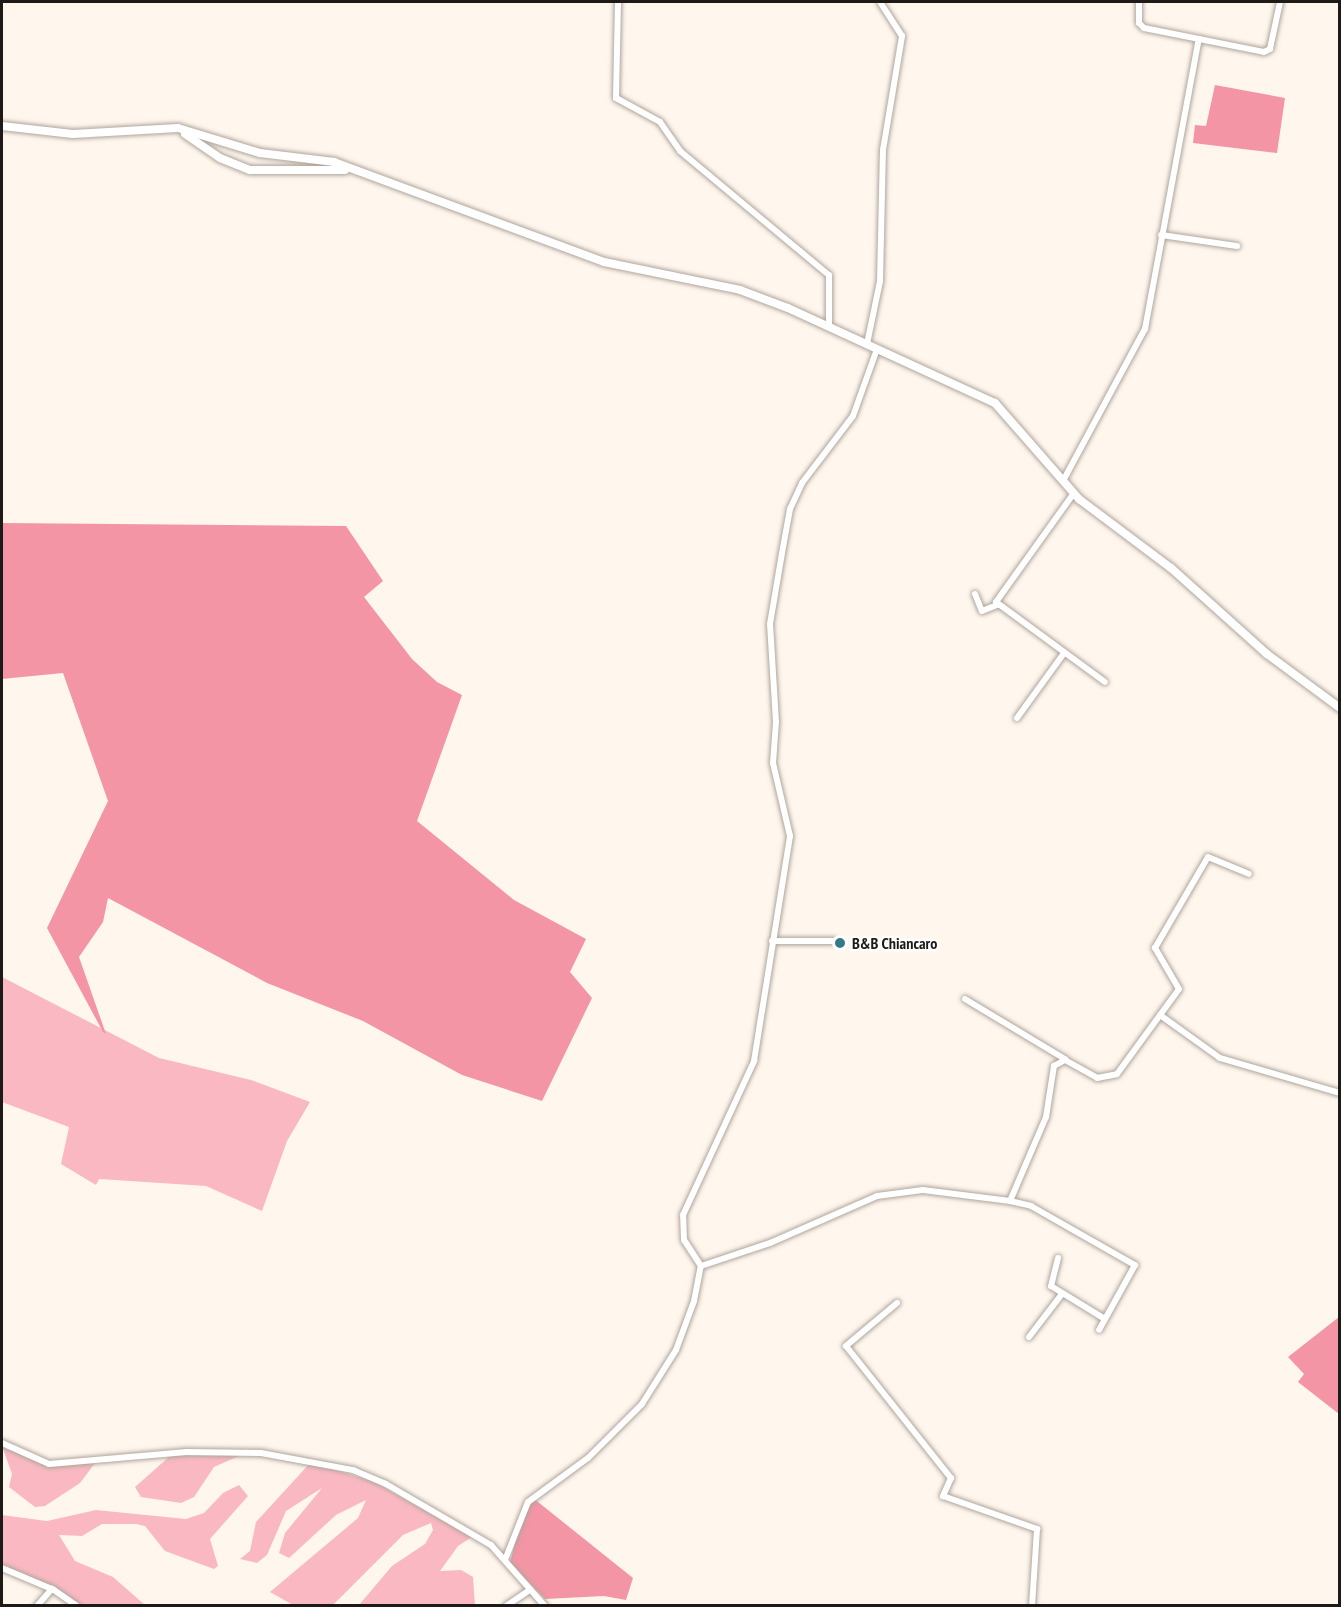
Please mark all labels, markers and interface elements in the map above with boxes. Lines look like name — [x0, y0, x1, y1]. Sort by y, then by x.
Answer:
place label: B&B Chiancaro — [852, 933, 938, 953]
marker: B&B Chiancaro — [833, 936, 847, 950]

